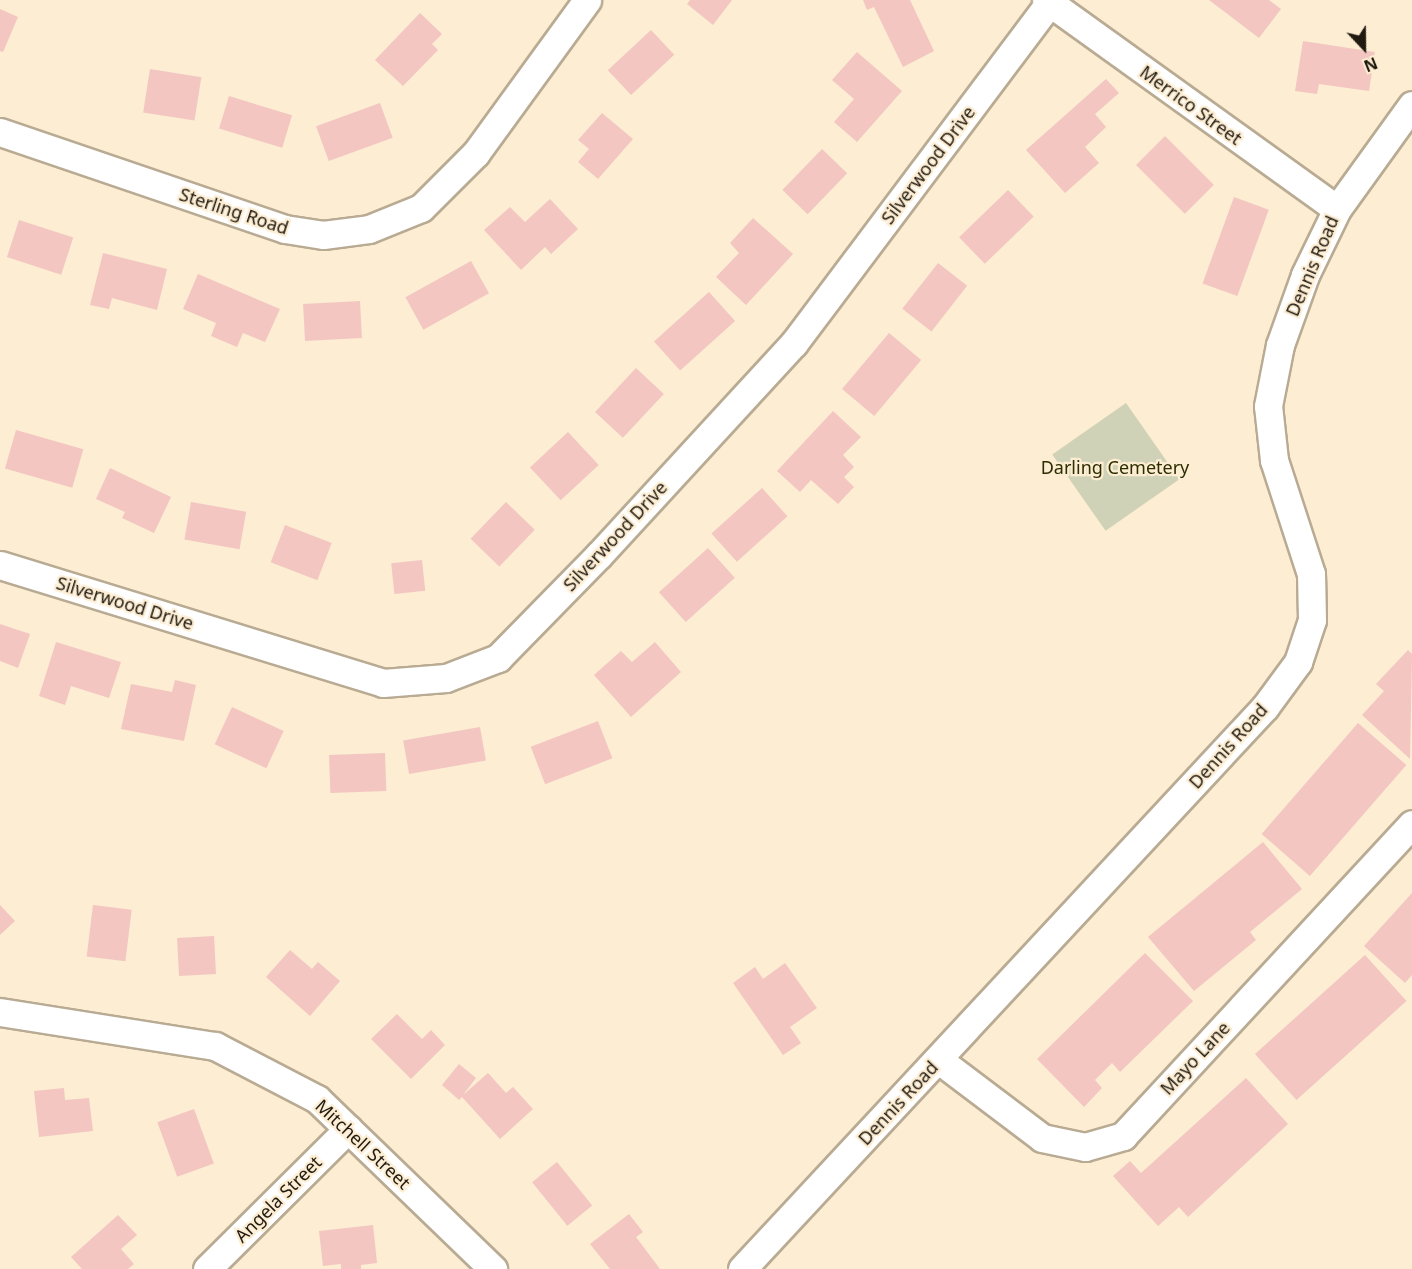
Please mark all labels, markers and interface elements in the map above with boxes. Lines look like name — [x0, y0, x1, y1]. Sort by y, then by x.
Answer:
north arrow — [1334, 18, 1394, 78]
text: N — [1361, 52, 1381, 77]
street label: Merrico Street — [1136, 61, 1246, 149]
street label: Silverwood Drive — [877, 102, 979, 228]
street label: Sterling Road — [177, 183, 291, 239]
street label: Dennis Road — [1281, 213, 1343, 319]
park label: Darling Cemetery — [1041, 456, 1189, 478]
street label: Silverwood Drive — [559, 477, 671, 595]
street label: Silverwood Drive — [54, 572, 196, 634]
street label: Dennis Road — [1184, 699, 1272, 793]
street label: Mayo Lane — [1156, 1017, 1234, 1099]
street label: Dennis Road — [854, 1057, 942, 1149]
street label: Mitchell Street — [311, 1095, 415, 1193]
street label: Angela Street — [230, 1151, 326, 1247]

